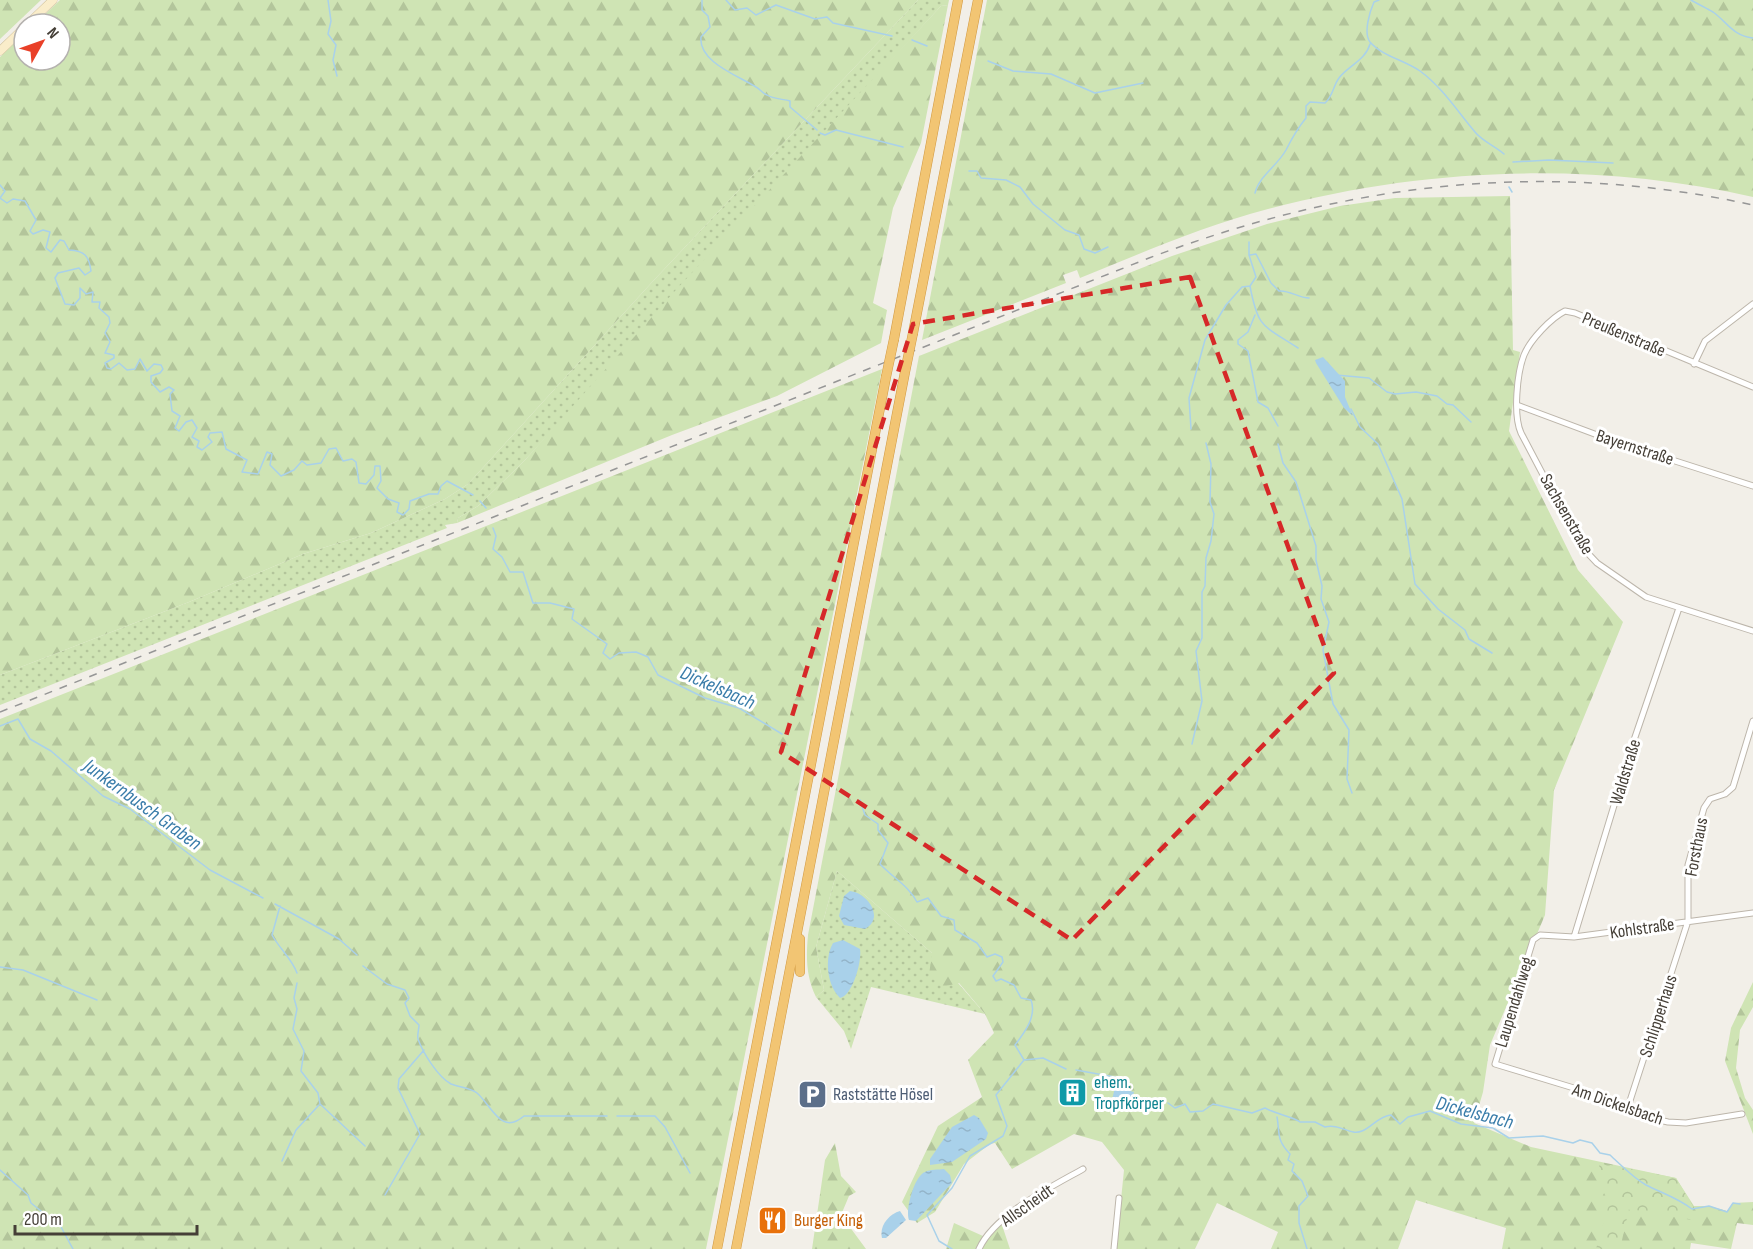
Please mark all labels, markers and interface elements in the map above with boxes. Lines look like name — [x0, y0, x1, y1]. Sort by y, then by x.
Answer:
north arrow — [12, 12, 72, 72]
text: N — [42, 24, 62, 43]
street label: Preußenstraße — [1579, 308, 1669, 361]
street label: Bayernstraße — [1593, 425, 1676, 470]
street label: Sachsenstraße — [1535, 470, 1598, 558]
water label: Dickelsbach — [677, 661, 759, 715]
street label: Waldstraße — [1606, 737, 1645, 808]
water label: Junkernbusch Graben — [78, 753, 206, 856]
street label: Forsthaus — [1681, 816, 1712, 878]
street label: Kohlstraße — [1608, 914, 1676, 943]
street label: Laupendahlweg — [1491, 954, 1538, 1050]
street label: Schlipperhaus — [1635, 972, 1682, 1060]
place label: ehem. Tropfkörper — [1094, 1072, 1164, 1114]
building icon: ehem. Tropfkörper — [1057, 1076, 1089, 1108]
parking icon: Raststätte Hösel — [796, 1078, 828, 1110]
street label: Am Dickelsbach — [1569, 1079, 1666, 1130]
place label: Raststätte Hösel — [833, 1084, 933, 1105]
water label: Dickelsbach — [1433, 1091, 1516, 1135]
street label: Allscheidt — [996, 1179, 1058, 1232]
scale bar — [15, 1198, 196, 1236]
restaurant icon: Burger King — [757, 1204, 789, 1236]
text: 200 m — [24, 1209, 62, 1230]
place label: Burger King — [794, 1210, 863, 1231]

